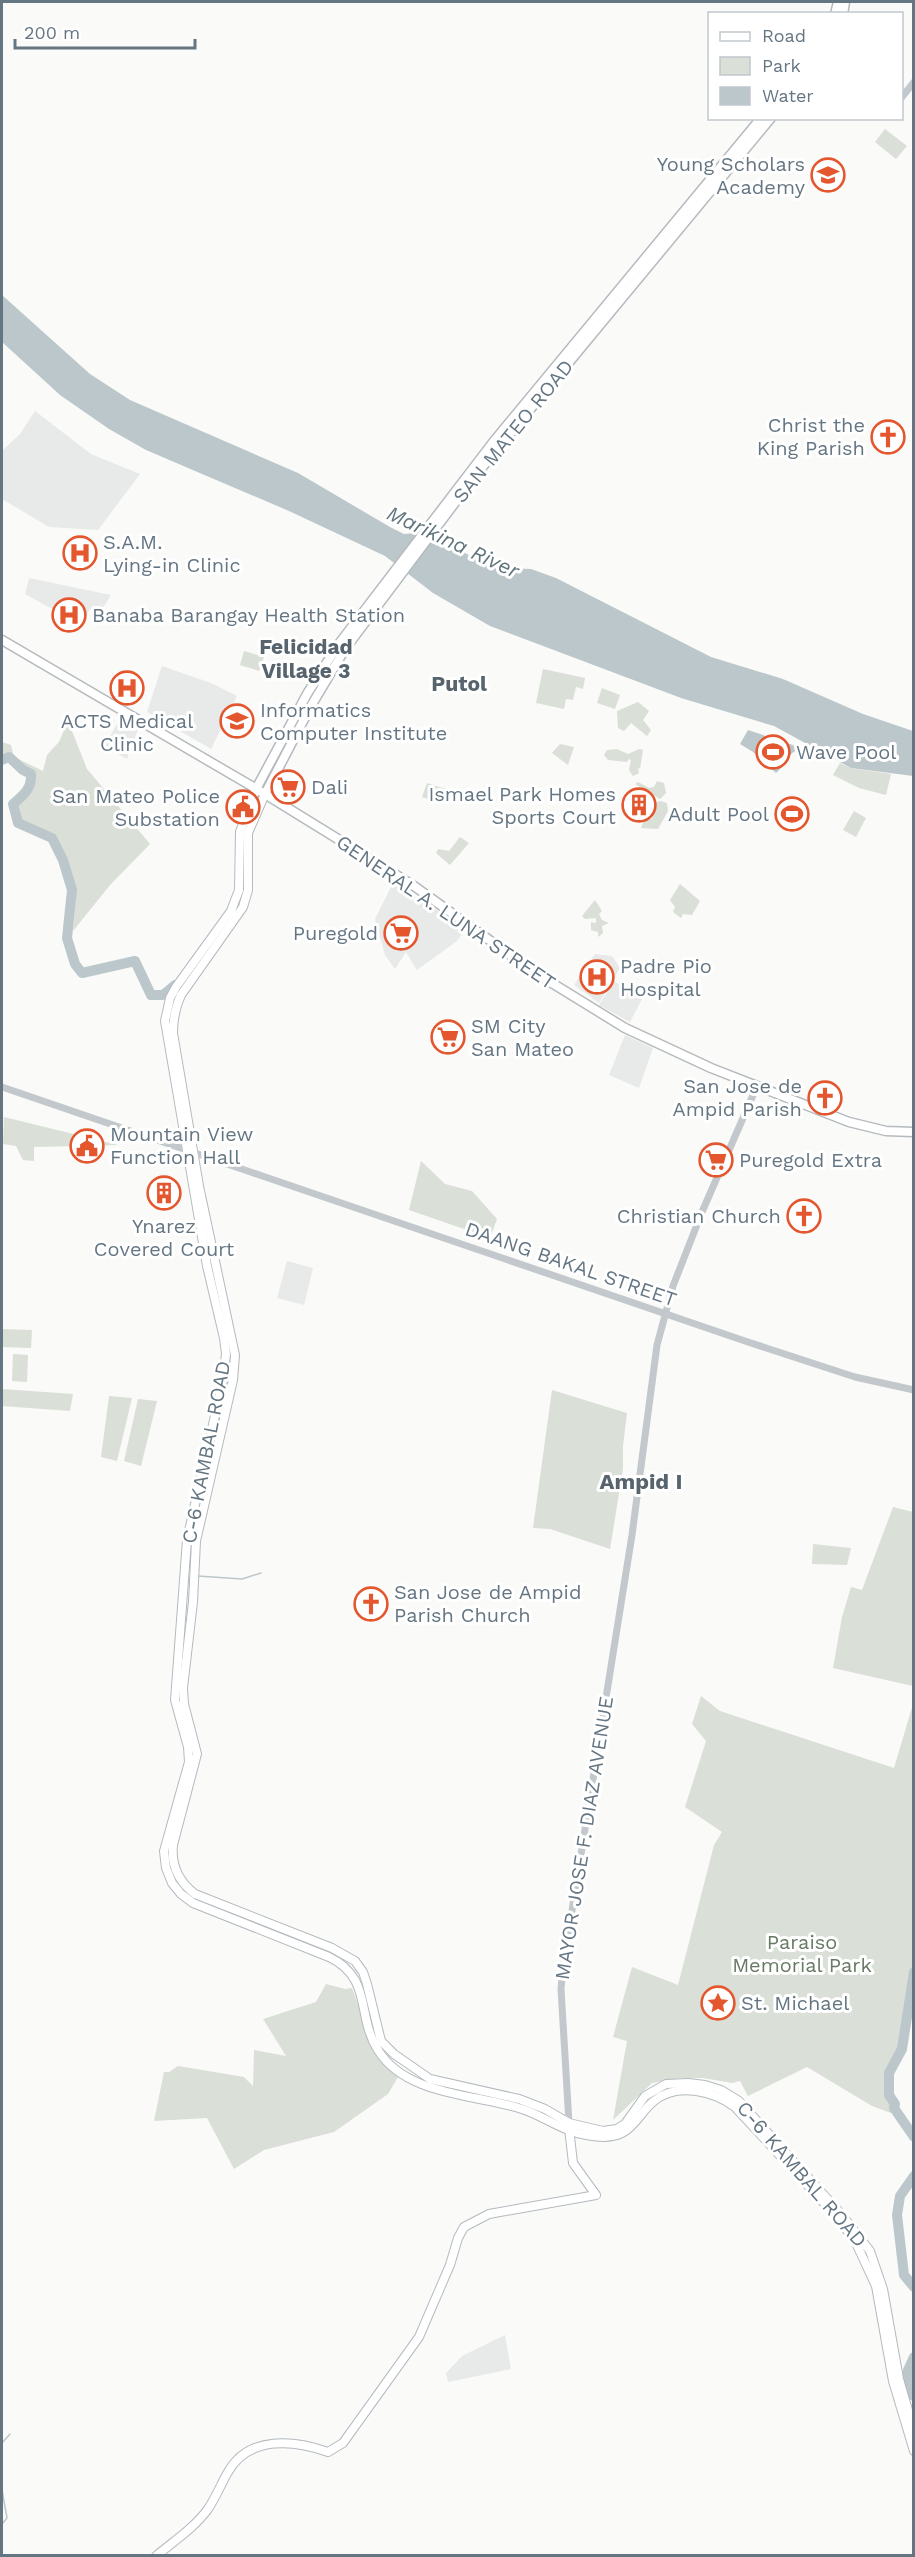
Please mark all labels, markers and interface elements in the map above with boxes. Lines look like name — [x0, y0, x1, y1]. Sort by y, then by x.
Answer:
scale bar — [15, 12, 195, 50]
legend — [708, 12, 903, 120]
text: 200 m — [24, 22, 80, 43]
text: Road — [762, 25, 806, 46]
text: Park — [762, 55, 801, 76]
text: Water — [762, 85, 814, 106]
place label: Young Scholars Academy — [657, 152, 806, 199]
school or university icon: Young Scholars Academy — [810, 157, 846, 193]
street label: SAN MATEO ROAD — [448, 354, 578, 508]
place label: Christ the King Parish — [757, 413, 865, 460]
church icon: Christ the King Parish — [870, 419, 906, 455]
water label: Marikina River — [383, 500, 524, 583]
place label: S.A.M. Lying-in Clinic — [103, 530, 241, 577]
hospital icon: S.A.M. Lying-in Clinic — [62, 535, 98, 571]
hospital icon: Banaba Barangay Health Station — [51, 597, 87, 633]
place label: Banaba Barangay Health Station — [92, 603, 405, 627]
district label: Felicidad Village 3 — [259, 634, 353, 683]
hospital icon: ACTS Medical Clinic — [109, 670, 145, 706]
district label: Putol — [431, 671, 487, 696]
place label: Informatics Computer Institute — [260, 698, 447, 745]
school or university icon: Informatics Computer Institute — [219, 703, 255, 739]
place label: ACTS Medical Clinic — [61, 709, 193, 756]
sports icon: Wave Pool — [755, 734, 791, 770]
place label: Wave Pool — [796, 740, 896, 764]
supermarket icon: Dali — [270, 769, 306, 805]
place label: Dali — [311, 775, 348, 799]
place label: Ismael Park Homes Sports Court — [429, 782, 617, 829]
place label: San Mateo Police Substation — [52, 784, 220, 831]
building icon: Ismael Park Homes Sports Court — [621, 787, 657, 823]
public building icon: San Mateo Police Substation — [225, 789, 261, 825]
sports icon: Adult Pool — [774, 796, 810, 832]
place label: Adult Pool — [668, 802, 769, 826]
street label: GENERAL A. LUNA STREET — [332, 830, 560, 994]
supermarket icon: Puregold — [383, 915, 419, 951]
place label: Puregold — [293, 921, 378, 945]
place label: Padre Pio Hospital — [620, 954, 712, 1001]
hospital icon: Padre Pio Hospital — [579, 959, 615, 995]
place label: SM City San Mateo — [471, 1014, 574, 1061]
supermarket icon: SM City San Mateo — [430, 1019, 466, 1055]
place label: San Jose de Ampid Parish — [673, 1074, 802, 1121]
church icon: San Jose de Ampid Parish — [807, 1080, 843, 1116]
place label: Mountain View Function Hall — [110, 1122, 254, 1169]
public building icon: Mountain View Function Hall — [69, 1128, 105, 1164]
supermarket icon: Puregold Extra — [698, 1142, 734, 1178]
place label: Puregold Extra — [739, 1148, 882, 1172]
building icon: Ynarez Covered Court — [146, 1175, 182, 1211]
church icon: Christian Church — [786, 1198, 822, 1234]
place label: Christian Church — [617, 1204, 781, 1228]
place label: Ynarez Covered Court — [94, 1214, 235, 1261]
street label: DAANG BAKAL STREET — [462, 1216, 680, 1312]
street label: C-6 KAMBAL ROAD — [177, 1359, 235, 1545]
district label: Ampid I — [600, 1469, 682, 1494]
place label: San Jose de Ampid Parish Church — [394, 1580, 581, 1627]
church icon: San Jose de Ampid Parish Church — [353, 1586, 389, 1622]
street label: MAYOR JOSE F. DIAZ AVENUE — [550, 1694, 618, 1982]
park label: Paraiso Memorial Park — [732, 1930, 872, 1977]
place icon: St. Michael — [700, 1985, 736, 2021]
place label: St. Michael — [741, 1991, 849, 2015]
street label: C-6 KAMBAL ROAD — [732, 2096, 872, 2252]

